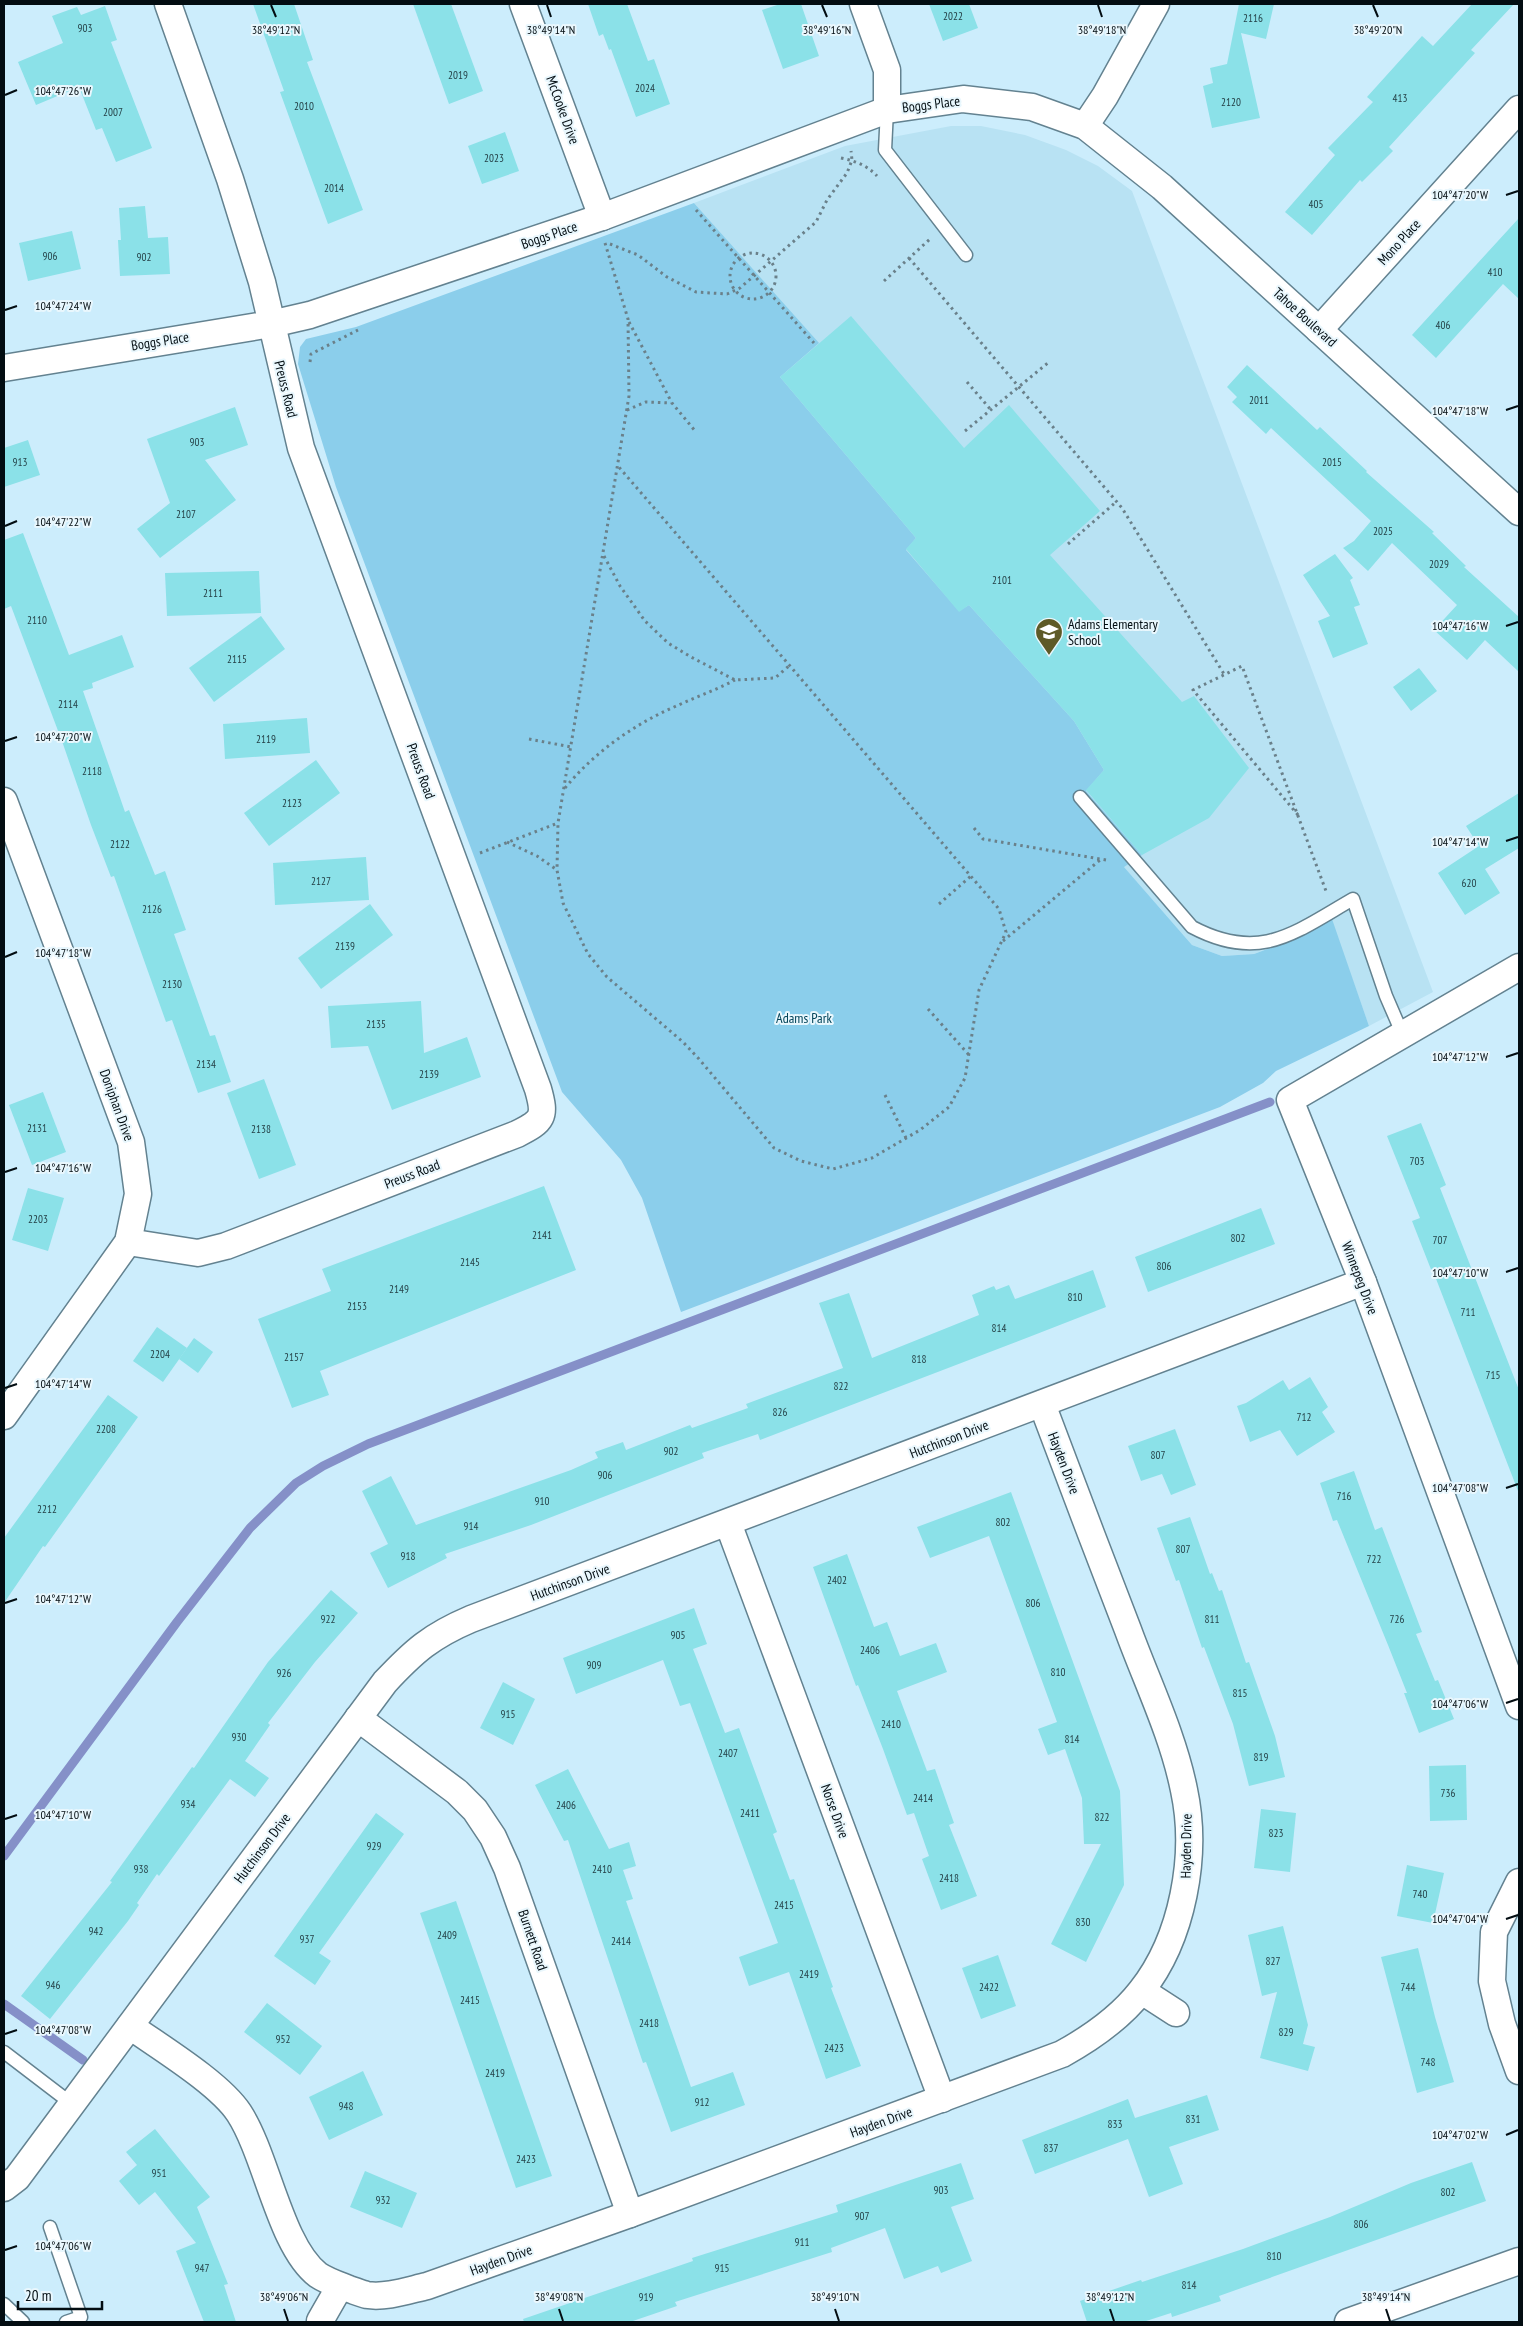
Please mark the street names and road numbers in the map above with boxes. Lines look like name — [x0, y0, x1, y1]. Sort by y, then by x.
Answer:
street label: McCooke Drive — [542, 73, 584, 147]
street label: Boggs Place — [901, 91, 961, 116]
street label: Mono Place — [1374, 215, 1425, 269]
street label: Boggs Place — [519, 217, 580, 253]
street label: Tahoe Boulevard — [1269, 284, 1341, 350]
street label: Boggs Place — [130, 328, 190, 354]
street label: Preuss Road — [270, 359, 302, 419]
street label: Preuss Road — [403, 741, 439, 801]
street label: Doniphan Drive — [96, 1067, 138, 1144]
street label: Preuss Road — [382, 1155, 442, 1193]
street label: Winnepeg Drive — [1338, 1239, 1382, 1317]
street label: Hutchinson Drive — [907, 1416, 991, 1462]
street label: Hayden Drive — [1044, 1430, 1084, 1497]
street label: Hutchinson Drive — [528, 1559, 612, 1605]
street label: Norse Drive — [817, 1781, 853, 1841]
street label: Hutchinson Drive — [230, 1809, 294, 1887]
street label: Hayden Drive — [1176, 1813, 1196, 1879]
street label: Burnett Road — [514, 1907, 552, 1973]
street label: Hayden Drive — [847, 2102, 915, 2142]
street label: Hayden Drive — [467, 2240, 535, 2280]

